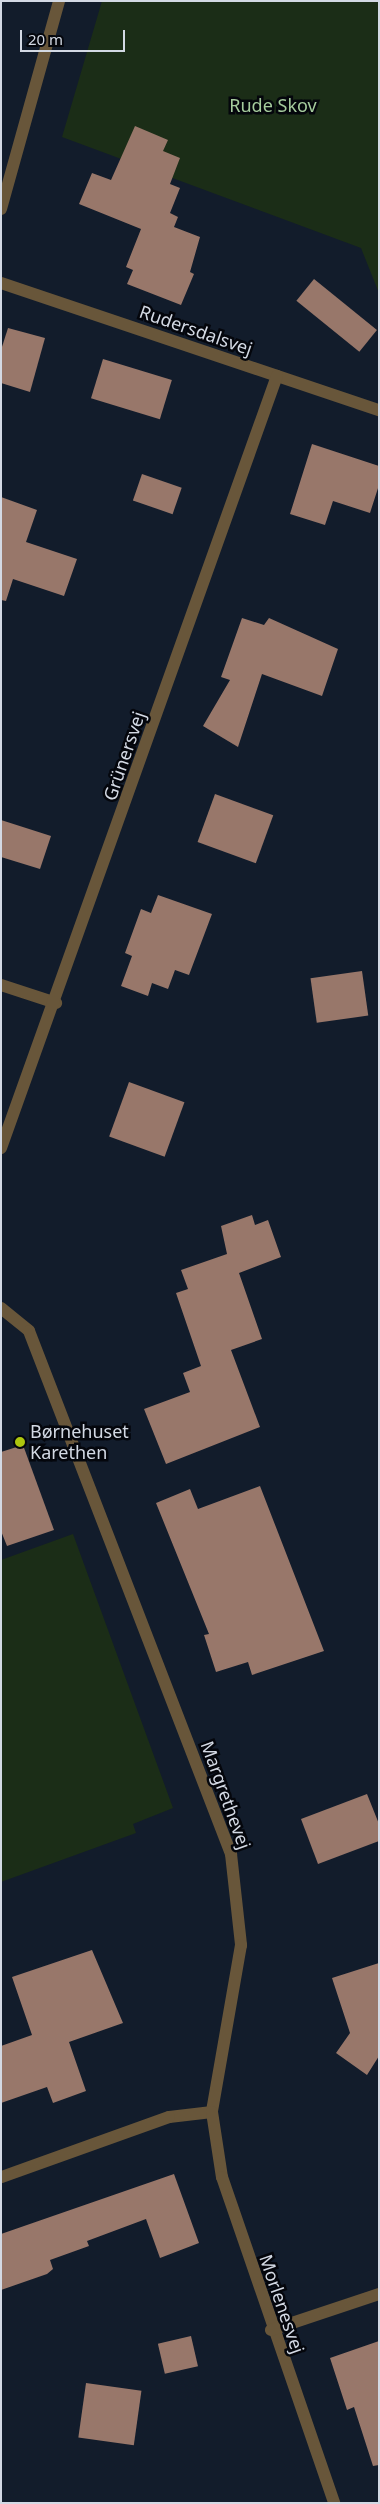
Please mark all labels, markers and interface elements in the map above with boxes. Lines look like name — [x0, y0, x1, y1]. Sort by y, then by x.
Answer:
scale bar — [22, 20, 128, 52]
text: 20 m — [28, 29, 63, 49]
park label: Rude Skov — [229, 94, 317, 116]
street label: Rudersdalsvej — [137, 301, 255, 359]
street label: Grünersvej — [99, 709, 149, 803]
place label: Børnehuset Karethen — [30, 1421, 129, 1464]
marker: Børnehuset Karethen — [14, 1436, 26, 1448]
street label: Margrethevej — [196, 1738, 256, 1852]
street label: Morlenesvej — [255, 2252, 309, 2356]

